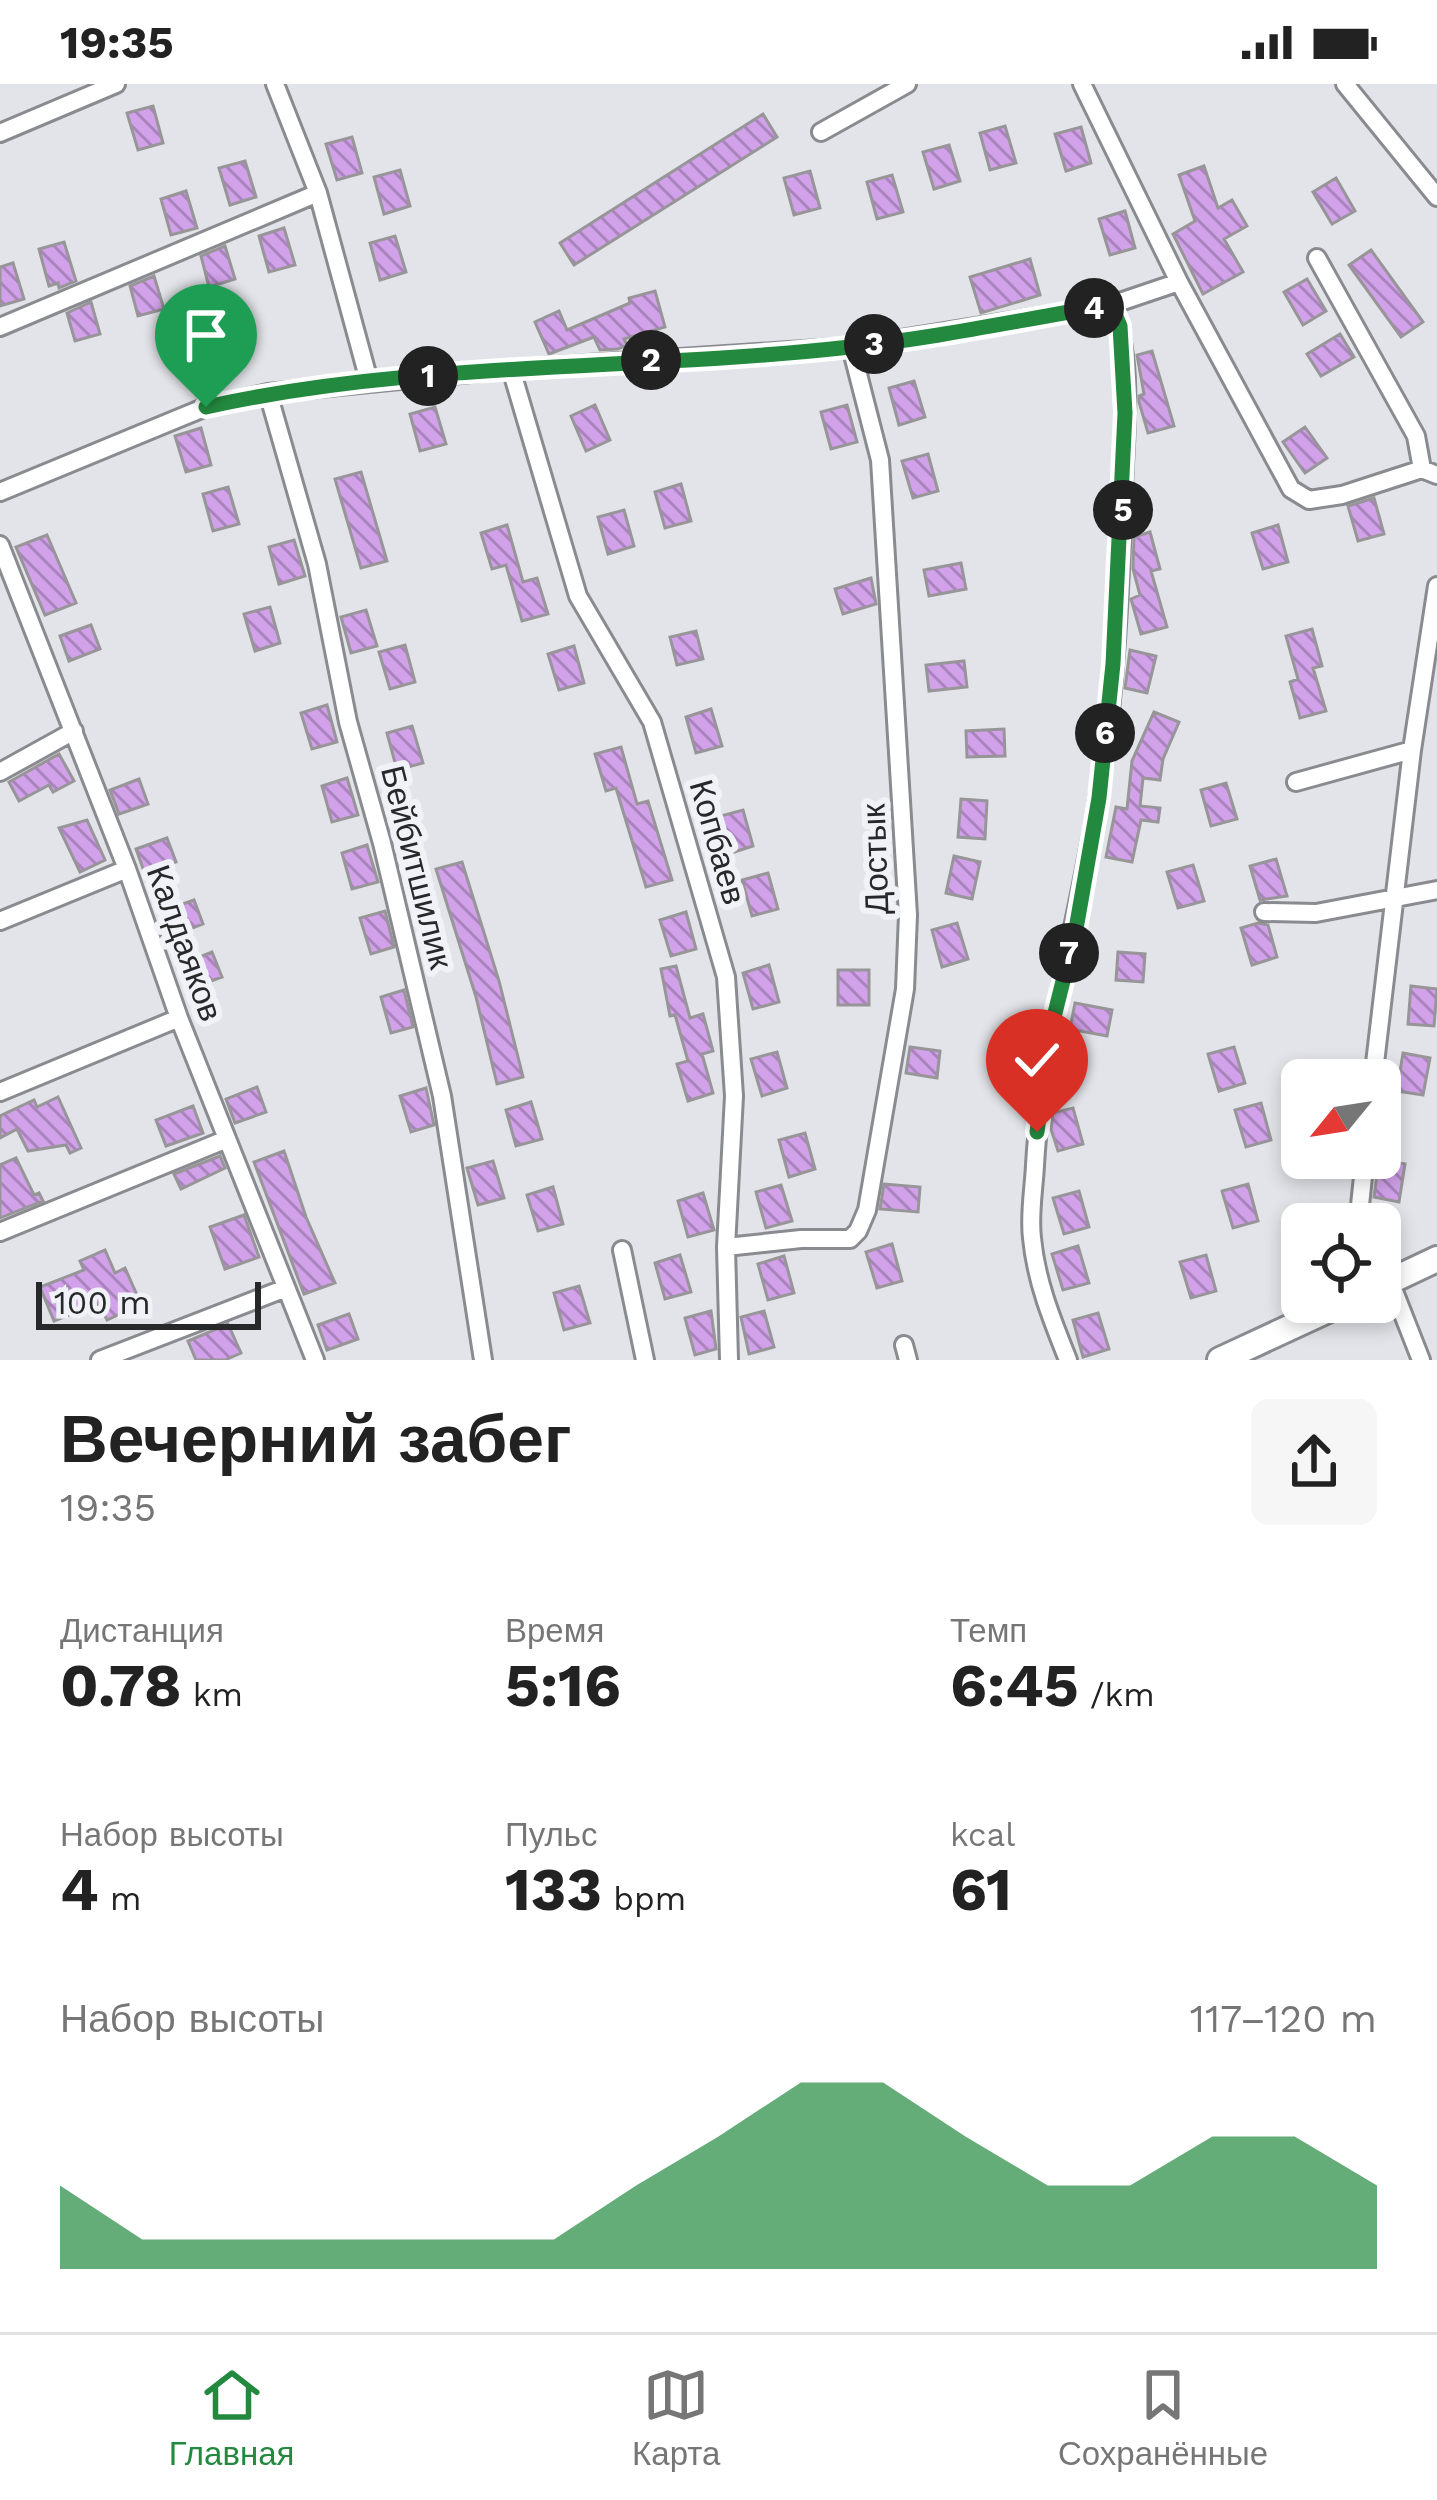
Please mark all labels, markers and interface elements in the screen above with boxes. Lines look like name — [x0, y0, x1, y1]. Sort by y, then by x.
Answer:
text: 19:35 — [60, 16, 174, 69]
pin: 4 — [1064, 278, 1124, 338]
pin — [155, 284, 257, 407]
text: 4 — [1083, 288, 1105, 327]
icon: arrive — [173, 302, 239, 368]
pin: 3 — [844, 314, 904, 374]
text: 3 — [864, 324, 884, 363]
pin: 2 — [621, 330, 681, 390]
text: 2 — [641, 340, 661, 379]
pin: 1 — [398, 346, 458, 406]
text: 1 — [421, 356, 435, 395]
pin: 5 — [1093, 480, 1153, 540]
text: 5 — [1113, 490, 1133, 529]
pin: 6 — [1075, 703, 1135, 763]
text: 6 — [1095, 713, 1115, 752]
street label: Бейбитшилик — [373, 761, 461, 973]
street label: Копбаев — [682, 775, 754, 909]
street label: Достык — [854, 802, 896, 915]
street label: Калдаяков — [139, 860, 231, 1026]
pin: 7 — [1039, 923, 1099, 983]
text: 7 — [1059, 933, 1079, 972]
pin — [986, 1009, 1088, 1132]
icon: check — [1004, 1027, 1070, 1093]
north arrow — [1281, 1059, 1401, 1179]
map controls — [1281, 1059, 1401, 1323]
button: locate — [1281, 1203, 1401, 1323]
scale bar — [36, 1276, 261, 1329]
text: 100 m — [54, 1283, 151, 1322]
button: share — [1251, 1399, 1377, 1525]
text: Вечерний забег — [60, 1401, 572, 1478]
text: 19:35 — [60, 1485, 156, 1530]
text: Дистанция — [60, 1611, 224, 1650]
text: Время — [505, 1611, 604, 1650]
text: Темп — [950, 1611, 1027, 1650]
text: 0.78 — [60, 1650, 182, 1721]
text: 5:16 — [505, 1650, 621, 1721]
text: 6:45 — [950, 1650, 1079, 1721]
text: km — [182, 1675, 243, 1714]
text: /km — [1079, 1675, 1155, 1714]
text: Набор высоты — [60, 1815, 284, 1854]
text: Пульс — [505, 1815, 597, 1854]
text: kcal — [950, 1815, 1015, 1854]
text: 4 — [60, 1854, 99, 1925]
text: 133 — [505, 1854, 602, 1925]
text: 61 — [950, 1854, 1012, 1925]
text: m — [99, 1879, 141, 1918]
text: bpm — [602, 1879, 686, 1918]
text: Набор высоты — [60, 1996, 324, 2041]
text: 117–120 m — [1190, 1996, 1377, 2041]
tab: Главная — [169, 2362, 294, 2473]
tab: Карта — [632, 2362, 720, 2473]
tab: Сохранённые — [1058, 2362, 1268, 2473]

